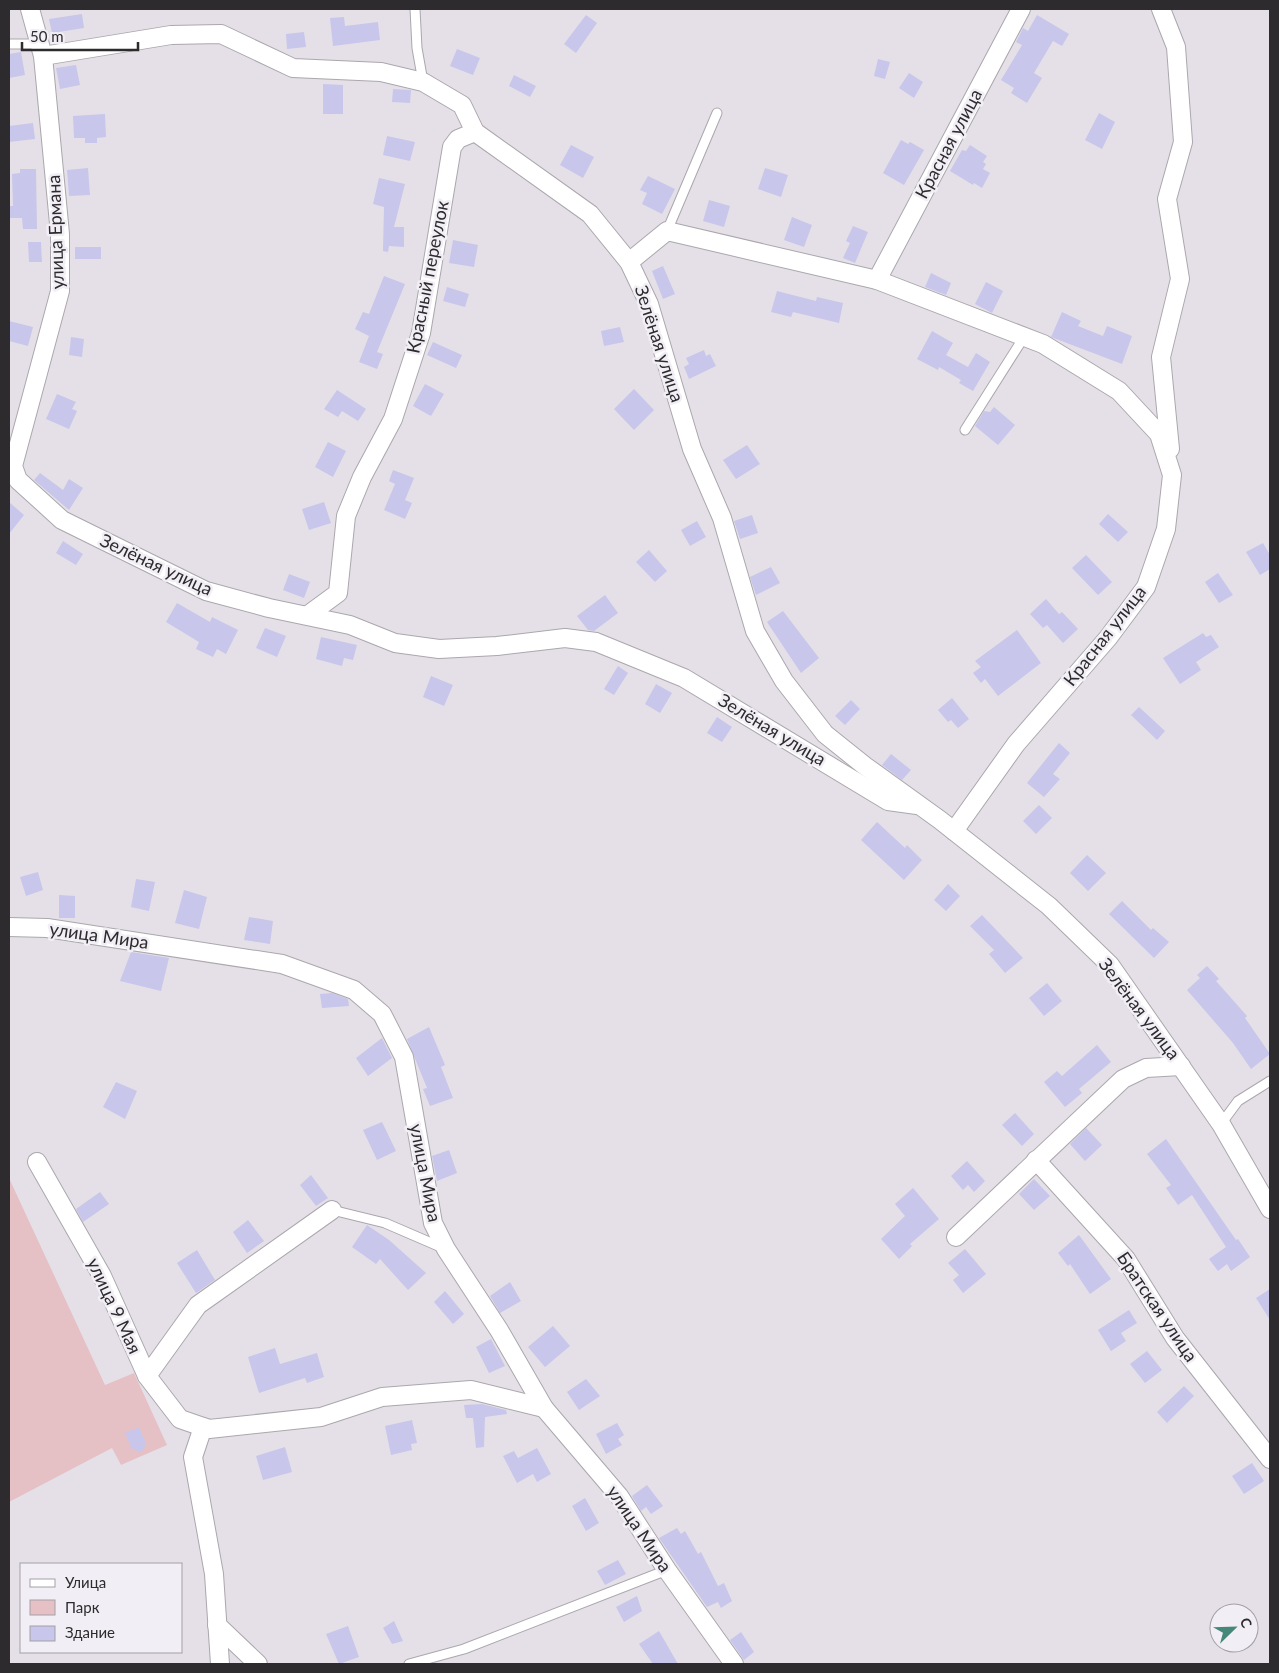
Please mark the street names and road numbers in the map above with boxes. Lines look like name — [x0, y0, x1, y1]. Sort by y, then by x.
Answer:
street label: Красная улица — [910, 85, 986, 202]
street label: улица Ермана — [42, 174, 68, 290]
street label: Красный переулок — [401, 198, 453, 355]
street label: Зелёная улица — [631, 283, 689, 405]
street label: Зелёная улица — [97, 528, 216, 600]
street label: Красная улица — [1058, 581, 1150, 690]
street label: Зелёная улица — [715, 688, 830, 770]
street label: улица Мира — [48, 917, 150, 953]
street label: Зелёная улица — [1094, 953, 1185, 1064]
street label: улица Мира — [406, 1122, 446, 1224]
street label: Братская улица — [1113, 1247, 1203, 1366]
street label: улица 9 Мая — [83, 1254, 147, 1357]
street label: улица Мира — [603, 1481, 677, 1576]

